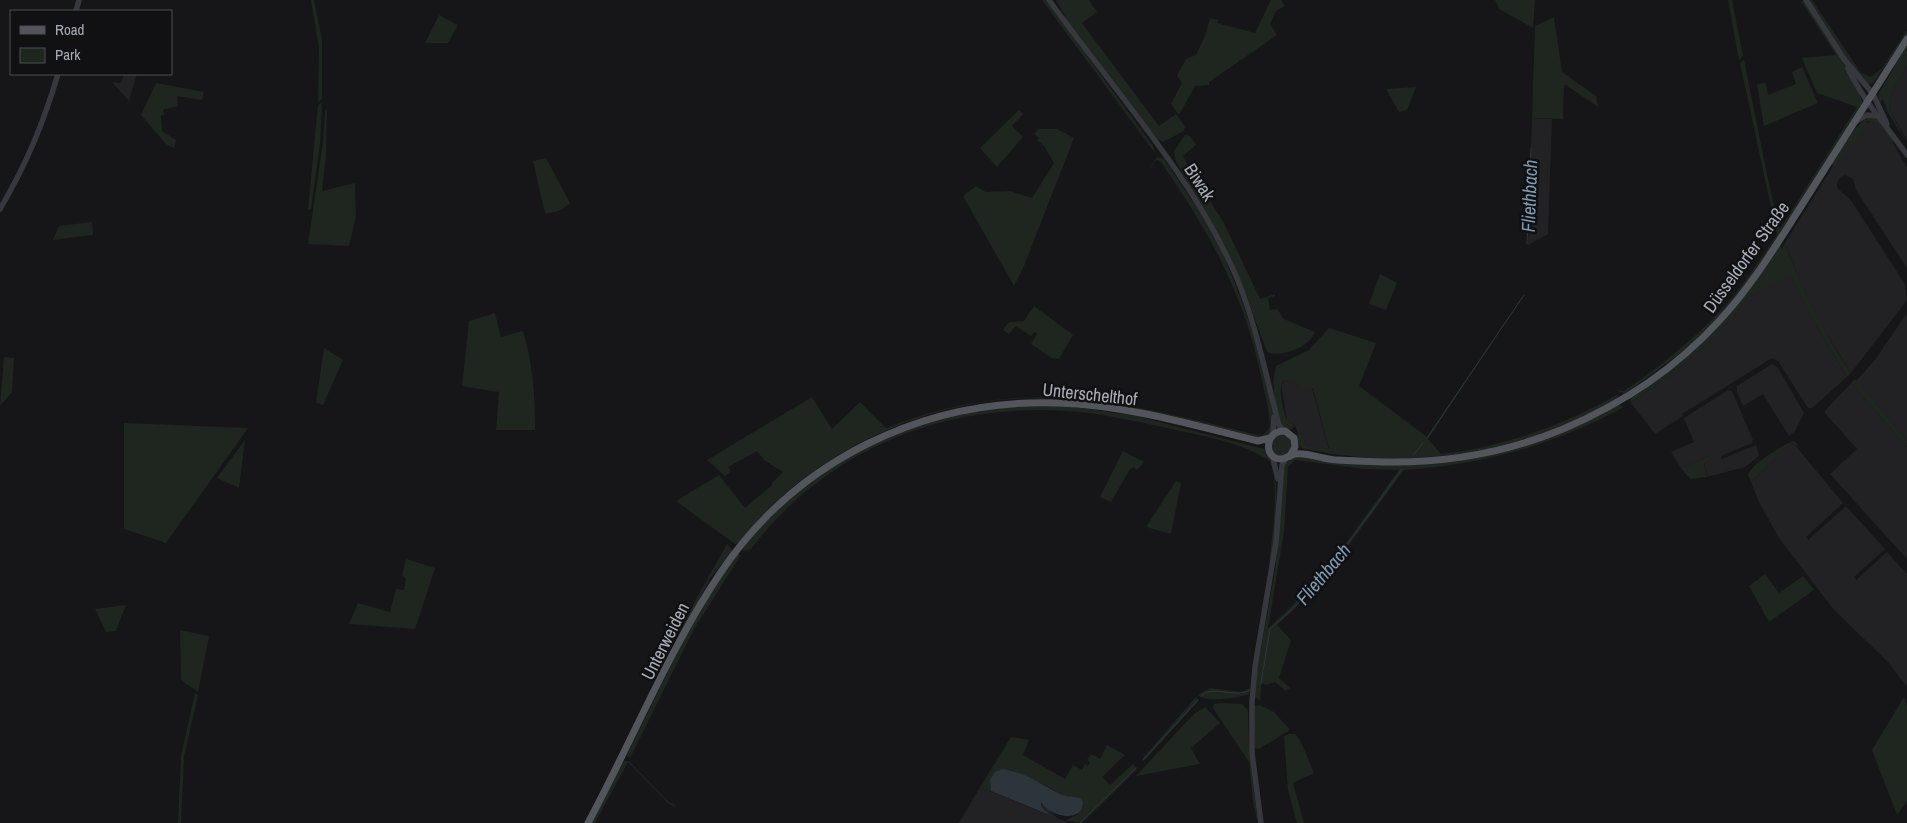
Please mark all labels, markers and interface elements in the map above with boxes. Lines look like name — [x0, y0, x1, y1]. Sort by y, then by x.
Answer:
legend — [10, 10, 172, 75]
text: Road — [55, 19, 84, 40]
text: Park — [55, 44, 81, 65]
street label: Biwak — [1179, 158, 1222, 206]
water label: Fliethbach — [1515, 159, 1543, 233]
street label: Düsseldorfer Straße — [1697, 196, 1795, 318]
street label: Unterschelthof — [1041, 377, 1140, 411]
water label: Fliethbach — [1290, 538, 1356, 610]
street label: Unterweiden — [635, 598, 695, 684]

